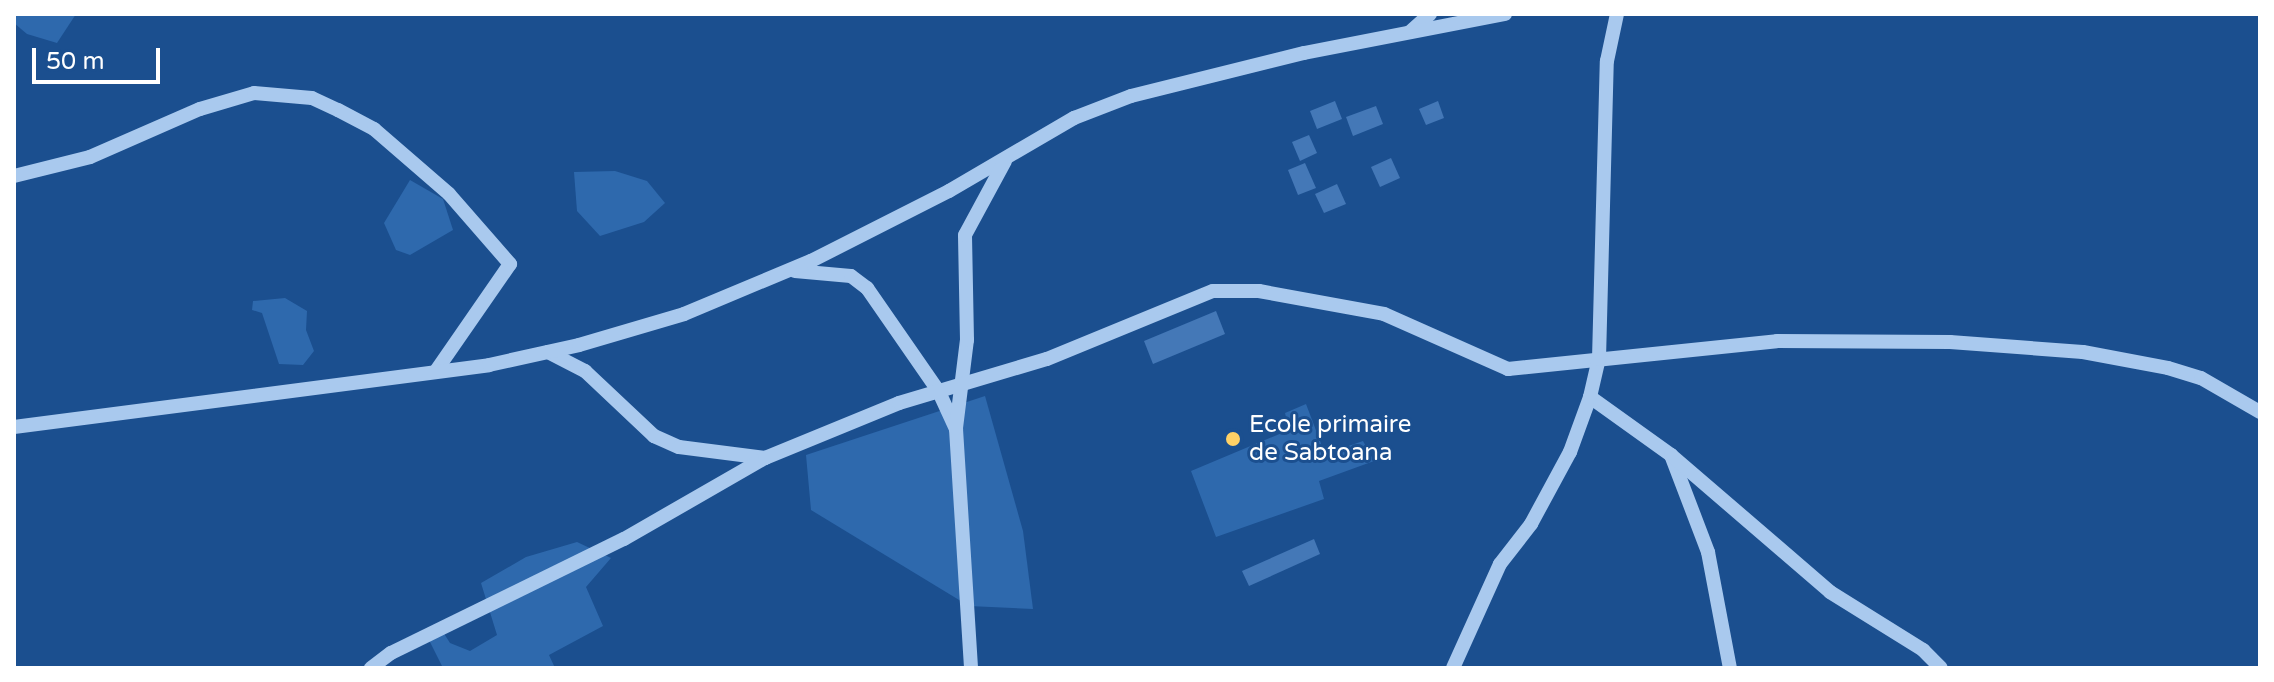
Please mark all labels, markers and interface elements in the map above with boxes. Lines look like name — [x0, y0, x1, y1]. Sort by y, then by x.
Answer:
scale bar — [36, 32, 164, 82]
text: 50 m — [46, 47, 104, 76]
place label: Ecole primaire de Sabtoana — [1249, 411, 1411, 467]
marker: Ecole primaire de Sabtoana — [1224, 430, 1242, 448]

